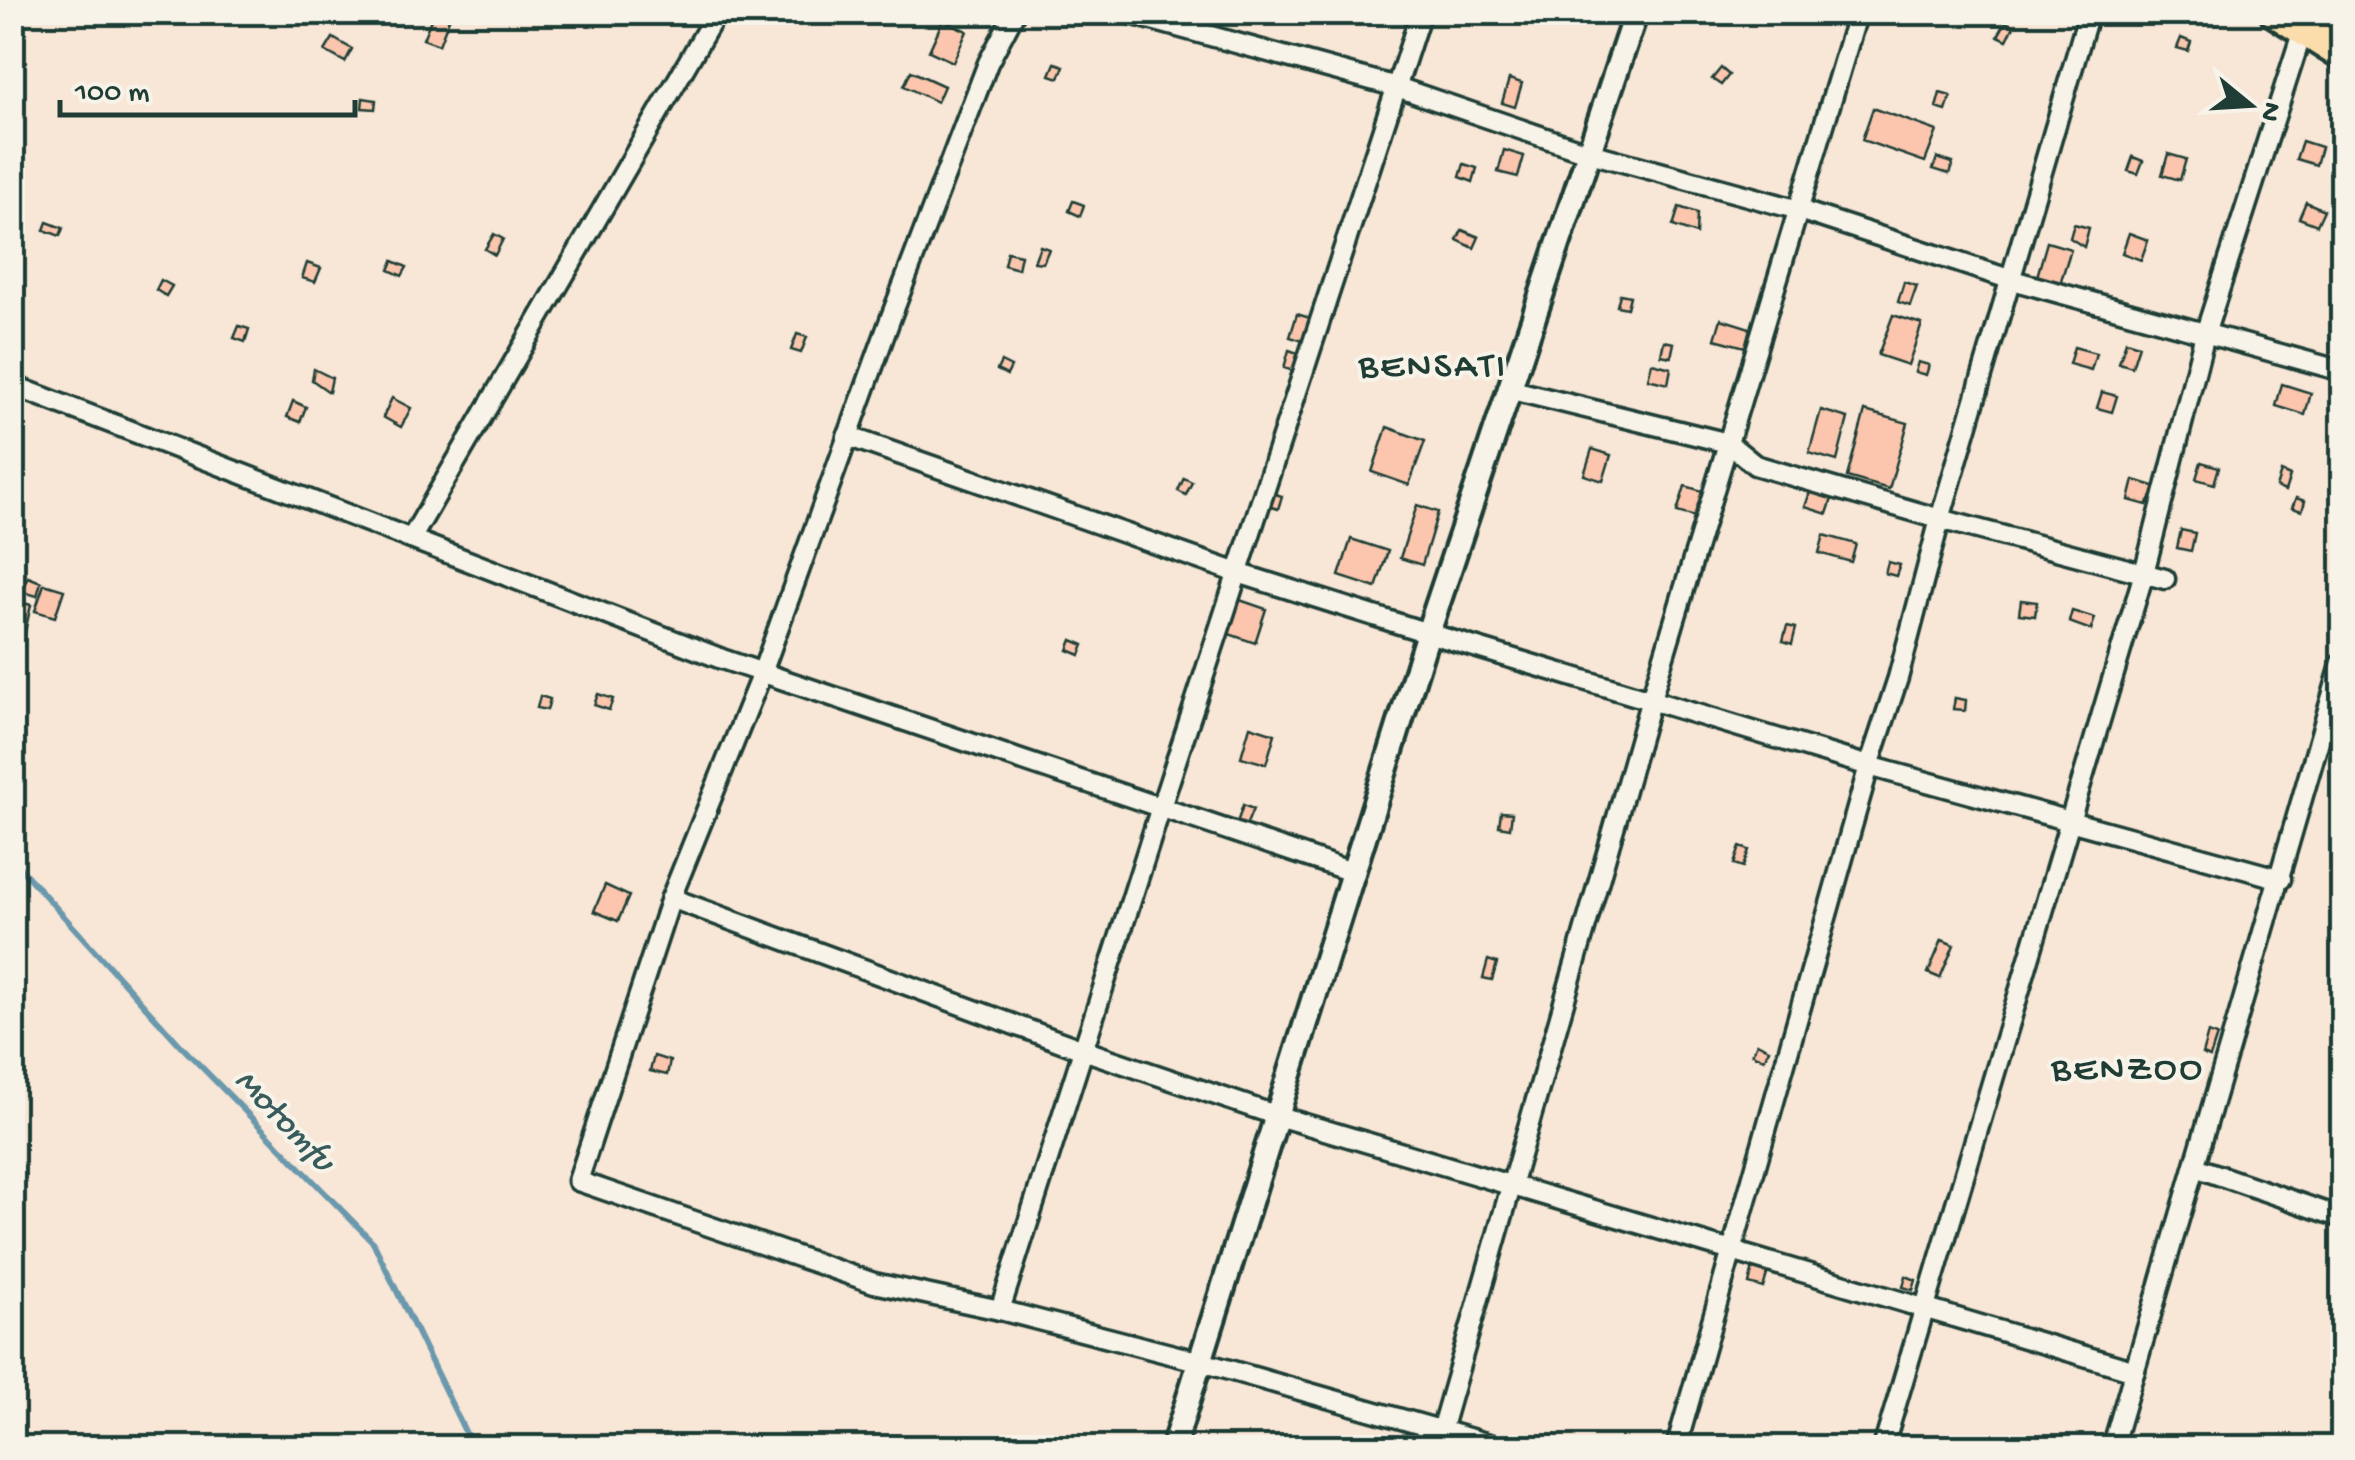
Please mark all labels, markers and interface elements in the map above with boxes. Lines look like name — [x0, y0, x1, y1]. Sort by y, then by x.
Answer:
scale bar — [60, 55, 355, 117]
north arrow — [2200, 55, 2300, 155]
text: 100 m — [74, 77, 150, 112]
text: N — [2251, 98, 2288, 125]
district label: BENSATI — [1357, 346, 1508, 390]
district label: BENZOO — [2050, 1049, 2205, 1093]
water label: Motomfu — [224, 1062, 344, 1184]

